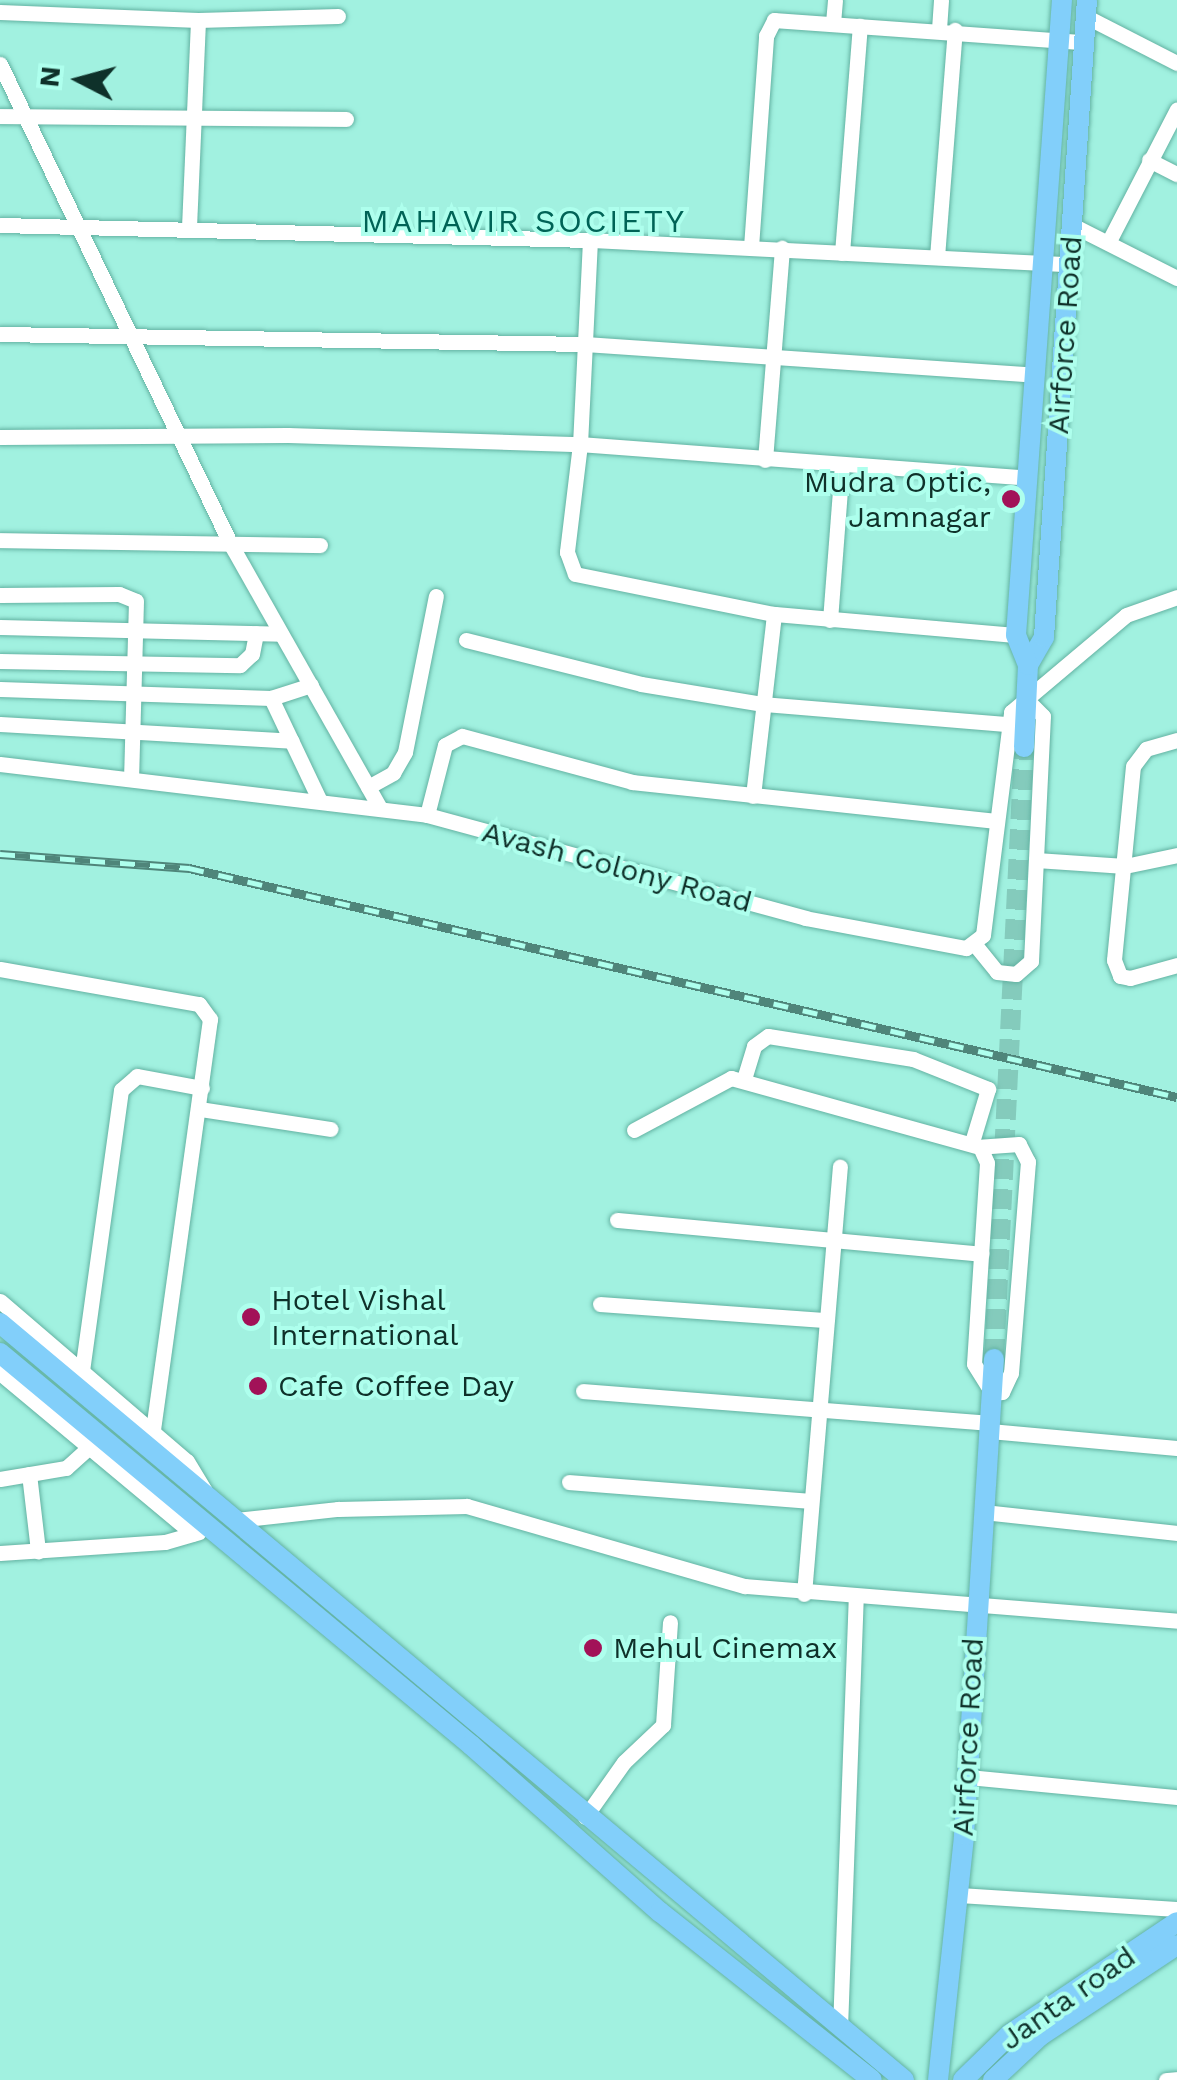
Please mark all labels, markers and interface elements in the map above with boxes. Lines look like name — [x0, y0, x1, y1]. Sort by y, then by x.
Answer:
north arrow — [30, 30, 130, 130]
text: N — [32, 65, 67, 89]
district label: MAHAVIR SOCIETY — [362, 202, 686, 240]
street label: Airforce Road — [1040, 235, 1090, 435]
place label: Mudra Optic, Jamnagar — [803, 464, 991, 534]
marker: Mudra Optic, Jamnagar — [1000, 488, 1022, 510]
street label: Avash Colony Road — [478, 814, 756, 920]
place label: Hotel Vishal International — [271, 1282, 458, 1352]
marker: Hotel Vishal International — [240, 1306, 262, 1328]
place label: Cafe Coffee Day — [278, 1368, 514, 1404]
marker: Cafe Coffee Day — [247, 1375, 269, 1397]
place label: Mehul Cinemax — [613, 1630, 838, 1666]
marker: Mehul Cinemax — [582, 1637, 604, 1659]
street label: Airforce Road — [945, 1637, 991, 1837]
street label: Janta road — [993, 1938, 1143, 2058]

